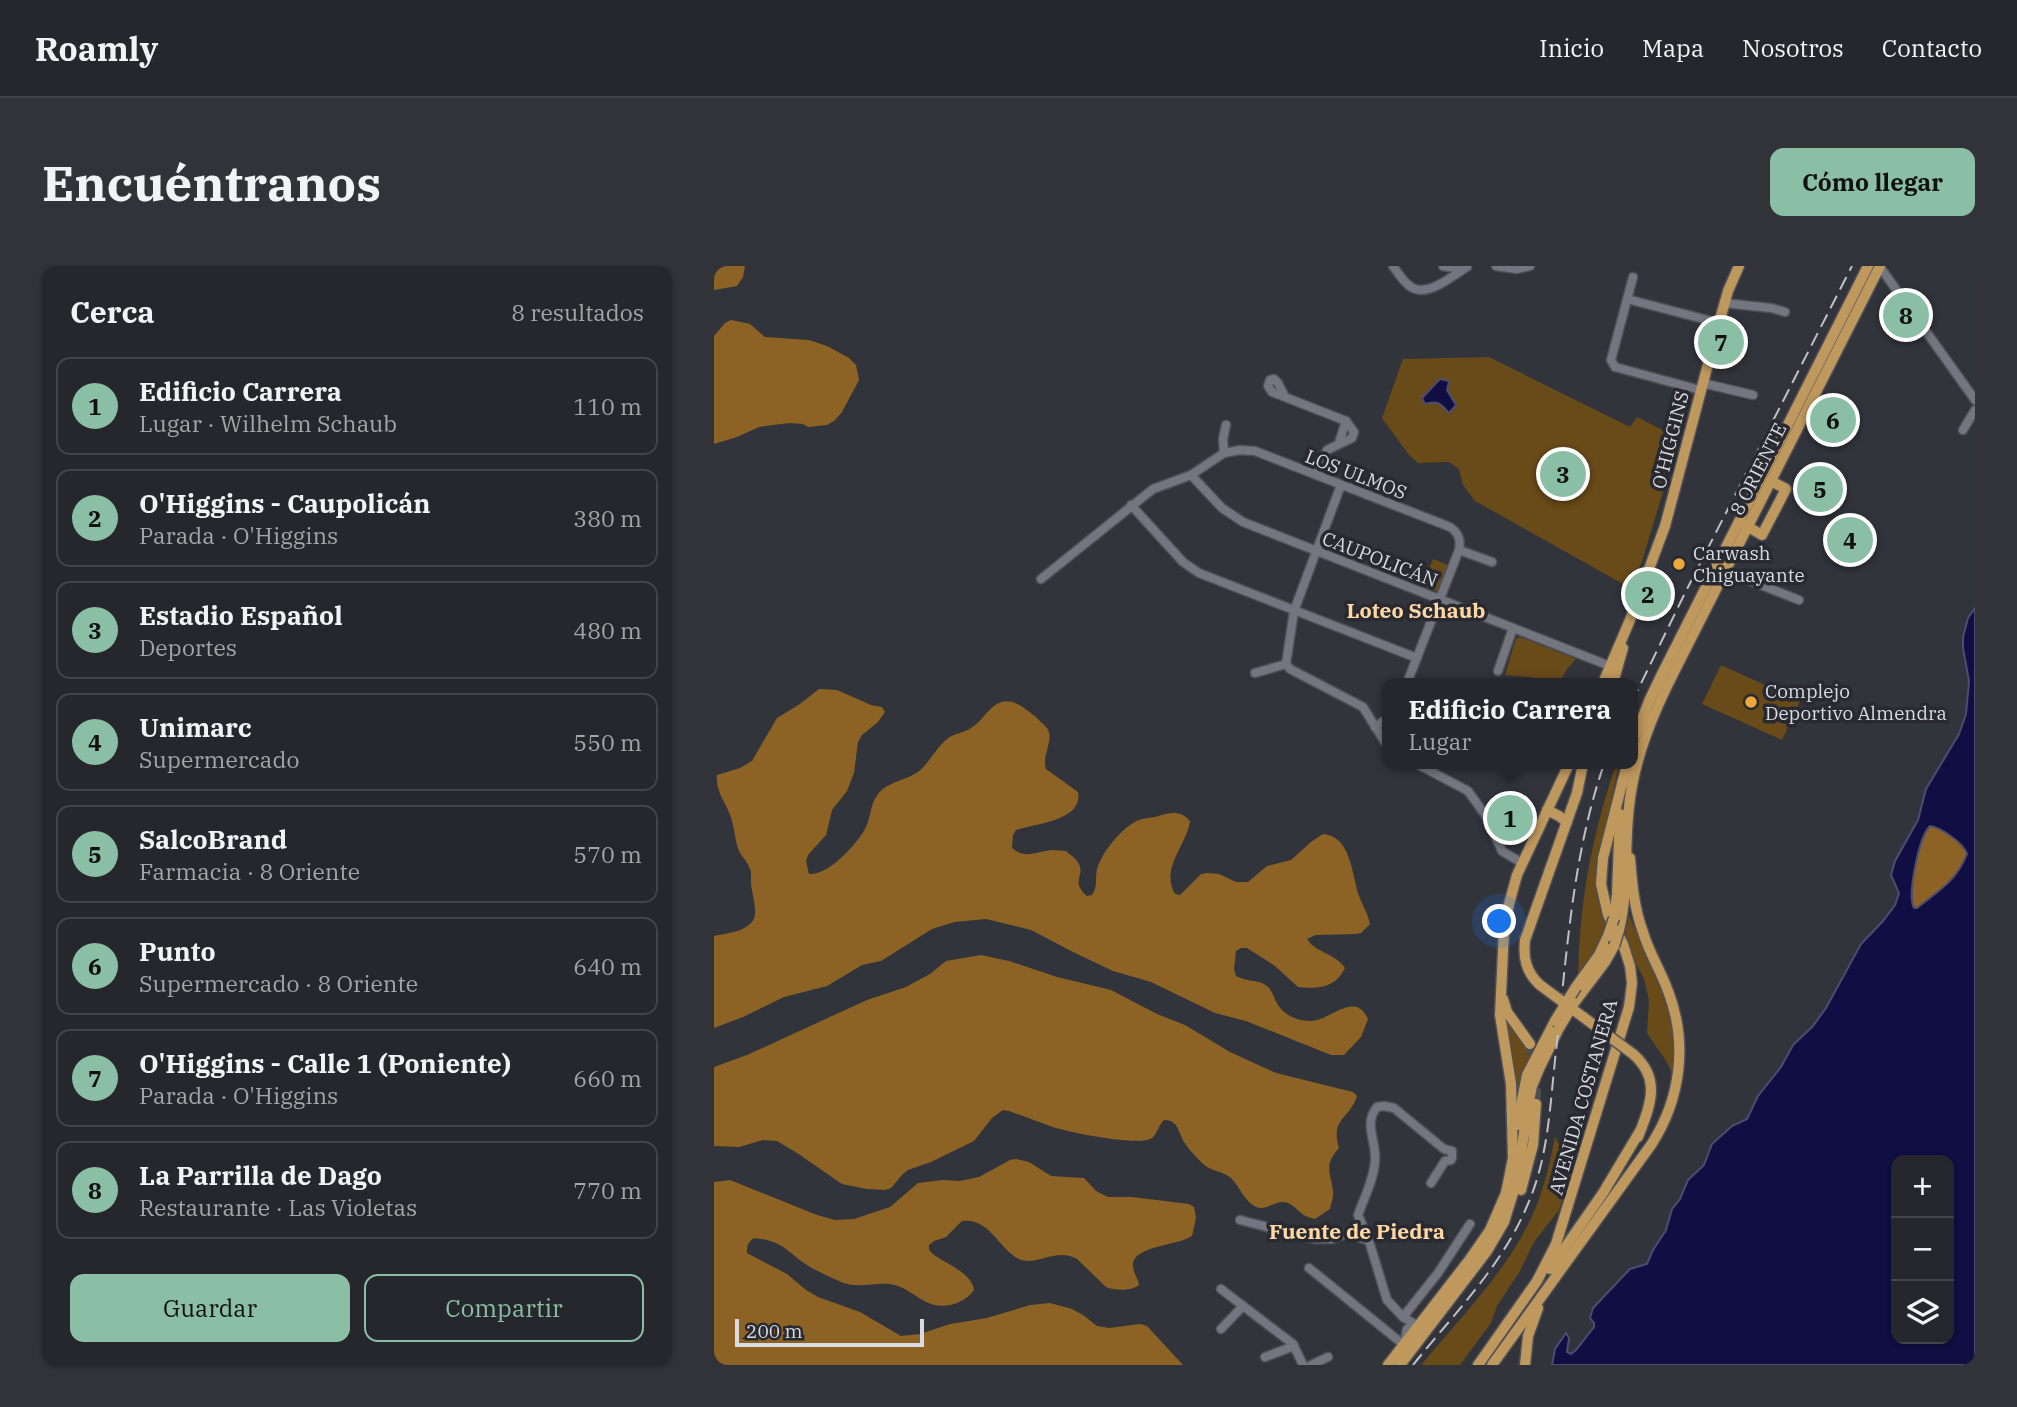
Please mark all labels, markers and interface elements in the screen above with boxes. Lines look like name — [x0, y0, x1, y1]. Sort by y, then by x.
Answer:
text: Roamly — [35, 27, 158, 70]
text: Inicio — [1539, 32, 1604, 64]
text: Mapa — [1642, 32, 1704, 64]
text: Nosotros — [1742, 32, 1844, 64]
text: Contacto — [1882, 32, 1982, 64]
button: Cómo llegar — [1770, 148, 1975, 216]
text: Encuéntranos — [42, 151, 381, 214]
pin: 8 — [1883, 289, 1929, 341]
text: Cerca — [70, 292, 155, 331]
text: 8 resultados — [511, 297, 644, 327]
pin: 7 — [1698, 316, 1744, 368]
text: Edificio Carrera — [139, 374, 342, 408]
street label: O'HIGGINS — [1646, 389, 1694, 491]
text: 1 — [88, 391, 102, 421]
text: 110 m — [573, 391, 642, 421]
pin: 6 — [1810, 394, 1856, 446]
text: Lugar · Wilhelm Schaub — [139, 408, 397, 438]
street label: 8 ORIENTE — [1725, 419, 1791, 519]
street label: LOS ULMOS — [1302, 444, 1410, 504]
pin: 3 — [1540, 448, 1586, 500]
pin: 5 — [1797, 463, 1843, 515]
text: O'Higgins - Caupolicán — [139, 486, 430, 520]
text: 2 — [88, 503, 102, 533]
text: 380 m — [573, 503, 642, 533]
pin: 4 — [1827, 514, 1873, 566]
text: Parada · O'Higgins — [139, 520, 338, 550]
street label: CAUPOLICÁN — [1319, 526, 1441, 592]
place label: Carwash Chiguayante — [1693, 541, 1805, 587]
marker: Carwash Chiguayante — [1671, 556, 1687, 572]
pin: 2 — [1625, 568, 1671, 620]
district label: Loteo Schaub — [1347, 596, 1485, 624]
text: Estadio Español — [139, 598, 343, 632]
text: 3 — [88, 615, 102, 645]
text: 480 m — [573, 615, 642, 645]
text: Deportes — [139, 632, 237, 662]
popup — [1382, 678, 1638, 769]
place label: Complejo Deportivo Almendra — [1765, 679, 1947, 725]
text: Edificio Carrera — [1409, 692, 1611, 726]
marker: Complejo Deportivo Almendra — [1743, 694, 1759, 710]
text: Unimarc — [139, 710, 252, 744]
text: Lugar — [1409, 726, 1471, 756]
text: 4 — [88, 727, 102, 757]
text: 550 m — [573, 727, 642, 757]
text: Supermercado — [139, 744, 299, 774]
pin: 1 — [1487, 792, 1533, 844]
text: SalcoBrand — [139, 822, 287, 856]
text: 5 — [88, 839, 102, 869]
text: 570 m — [573, 839, 642, 869]
text: Farmacia · 8 Oriente — [139, 856, 360, 886]
your location — [1482, 904, 1516, 938]
text: Punto — [139, 934, 216, 968]
text: 6 — [88, 951, 102, 981]
text: 640 m — [573, 951, 642, 981]
text: Supermercado · 8 Oriente — [139, 968, 418, 998]
street label: AVENIDA COSTANERA — [1544, 996, 1622, 1198]
text: O'Higgins - Calle 1 (Poniente) — [139, 1046, 511, 1080]
text: 7 — [88, 1063, 102, 1093]
text: 660 m — [573, 1063, 642, 1093]
text: Parada · O'Higgins — [139, 1080, 338, 1110]
map controls — [1891, 1155, 1954, 1344]
button: + — [1891, 1155, 1954, 1218]
text: La Parrilla de Dago — [139, 1158, 382, 1192]
text: 8 — [88, 1175, 102, 1205]
text: 770 m — [573, 1175, 642, 1205]
text: Restaurante · Las Violetas — [139, 1192, 417, 1222]
district label: Fuente de Piedra — [1269, 1217, 1445, 1245]
button: − — [1891, 1218, 1954, 1281]
button: Guardar — [70, 1274, 350, 1342]
button: Compartir — [364, 1274, 644, 1342]
button: layers — [1891, 1281, 1954, 1344]
scale bar — [735, 1316, 924, 1348]
text: 200 m — [746, 1319, 803, 1343]

